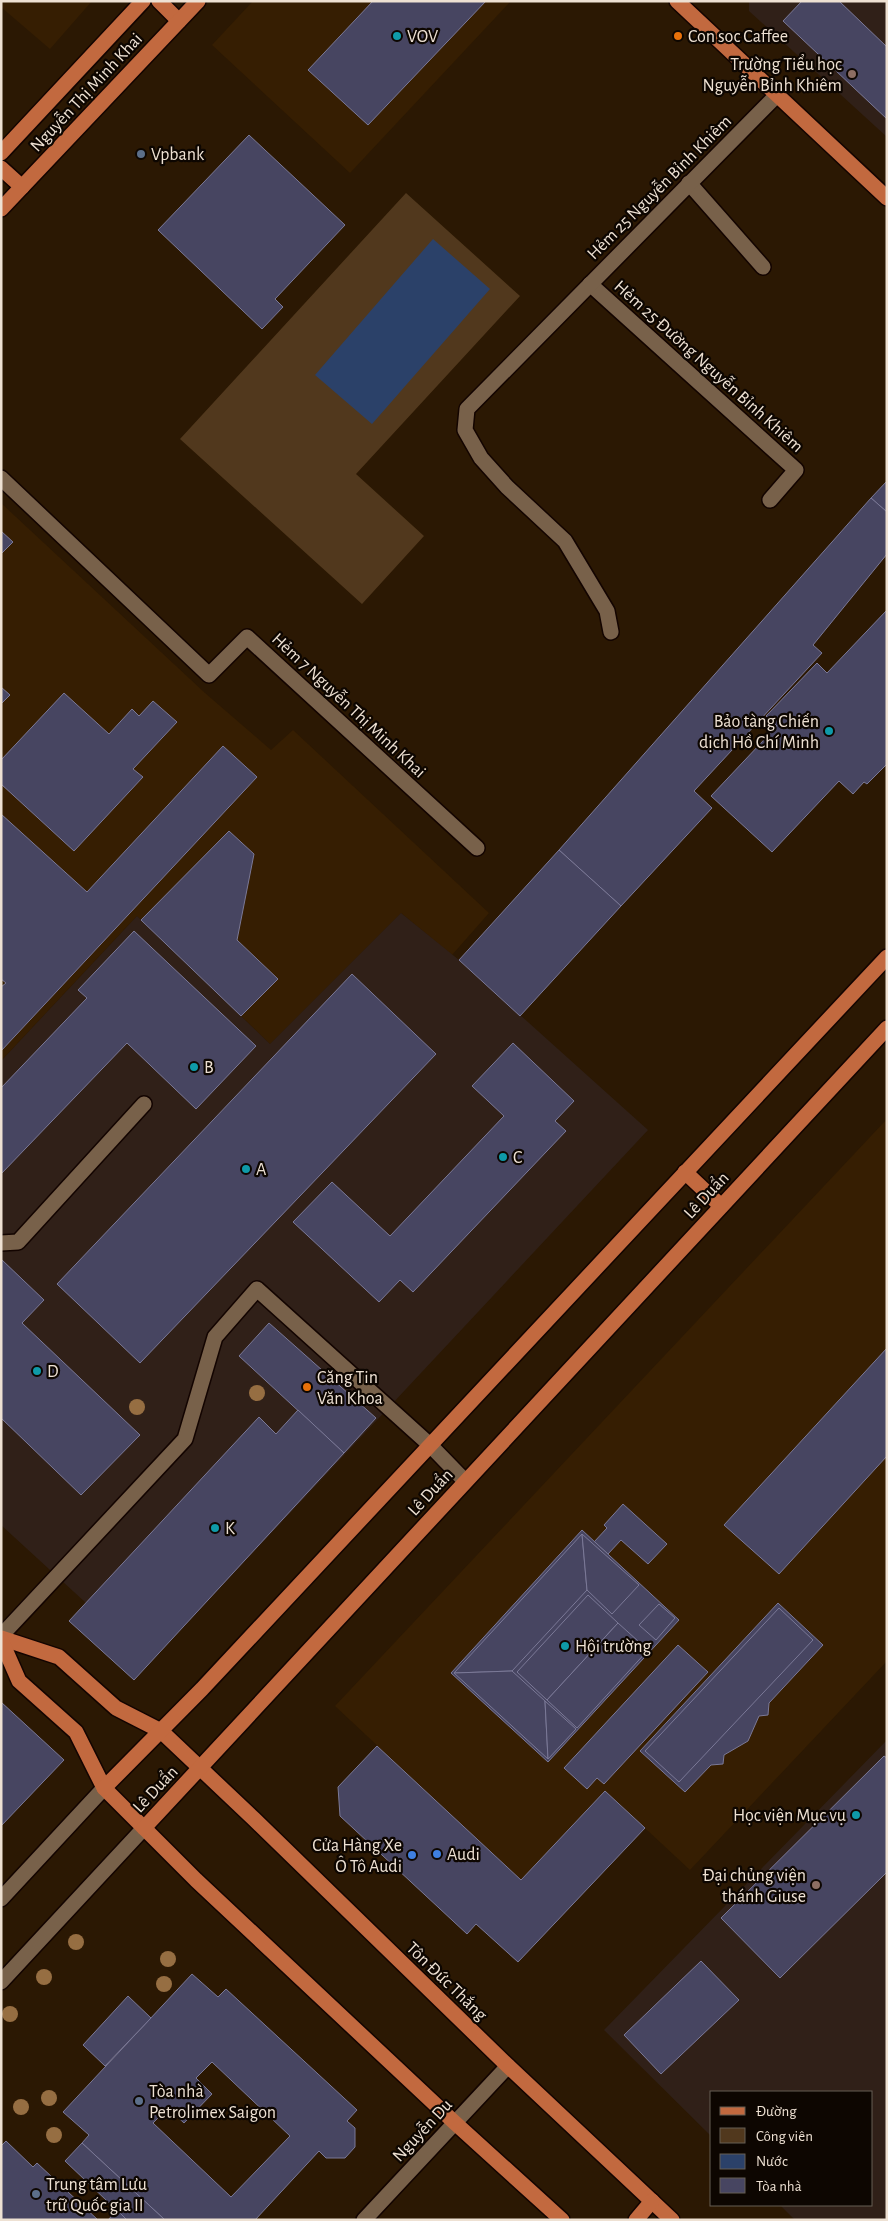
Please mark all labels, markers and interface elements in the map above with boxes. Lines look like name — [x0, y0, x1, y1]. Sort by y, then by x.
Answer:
place label: VOV — [407, 28, 439, 46]
place label: Con soc Caffee — [688, 28, 788, 46]
street label: Nguyễn Thị Minh Khai — [26, 29, 146, 155]
marker: VOV — [391, 30, 403, 42]
marker: Con soc Caffee — [672, 30, 684, 42]
place label: Trường Tiểu học Nguyễn Bỉnh Khiêm — [703, 54, 842, 95]
marker: Trường Tiểu học Nguyễn Bỉnh Khiêm — [846, 68, 858, 80]
street label: Hẻm 25 Nguyễn Bỉnh Khiêm — [583, 111, 735, 263]
place label: Vpbank — [151, 146, 205, 164]
marker: Vpbank — [135, 148, 147, 160]
street label: Hẻm 25 Đường Nguyễn Bỉnh Khiêm — [610, 276, 808, 456]
street label: Hẻm 7 Nguyễn Thị Minh Khai — [268, 628, 430, 782]
place label: Bảo tàng Chiến dịch Hồ Chí Minh — [699, 712, 819, 752]
marker: Bảo tàng Chiến dịch Hồ Chí Minh — [823, 725, 835, 737]
place label: B — [204, 1059, 214, 1077]
marker: B — [188, 1061, 200, 1073]
place label: C — [513, 1149, 522, 1167]
marker: C — [497, 1151, 509, 1163]
place label: A — [256, 1161, 267, 1179]
marker: A — [240, 1163, 252, 1175]
street label: Lê Duẩn — [679, 1167, 733, 1223]
place label: D — [47, 1363, 59, 1381]
marker: D — [31, 1365, 43, 1377]
place label: Căng Tin Văn Khoa — [317, 1369, 383, 1408]
marker: Căng Tin Văn Khoa — [301, 1381, 313, 1393]
street label: Lê Duẩn — [403, 1464, 457, 1520]
place label: K — [225, 1520, 235, 1538]
marker: K — [209, 1522, 221, 1534]
place label: Hội trường — [575, 1638, 651, 1656]
marker: Hội trường — [559, 1640, 571, 1652]
street label: Lê Duẩn — [128, 1761, 182, 1817]
place label: Học viện Mục vụ — [733, 1807, 846, 1825]
marker: Học viện Mục vụ — [850, 1809, 862, 1821]
place label: Cửa Hàng Xe Ô Tô Audi — [312, 1837, 402, 1876]
place label: Audi — [447, 1846, 480, 1864]
marker: Audi — [431, 1848, 443, 1860]
marker: Cửa Hàng Xe Ô Tô Audi — [406, 1849, 418, 1861]
place label: Đại chủng viện thánh Giuse — [702, 1867, 806, 1906]
marker: Đại chủng viện thánh Giuse — [810, 1879, 822, 1891]
street label: Tôn Đức Thắng — [403, 1938, 491, 2025]
place label: Tòa nhà Petrolimex Saigon — [149, 2083, 276, 2122]
legend — [710, 2091, 873, 2206]
marker: Tòa nhà Petrolimex Saigon — [133, 2095, 145, 2107]
street label: Nguyễn Du — [388, 2095, 456, 2165]
text: Đường — [756, 2104, 797, 2119]
text: Công viên — [756, 2129, 813, 2144]
text: Nước — [756, 2154, 788, 2169]
place label: Trung tâm Lưu trữ Quốc gia II — [46, 2176, 147, 2215]
text: Tòa nhà — [756, 2179, 802, 2194]
marker: Trung tâm Lưu trữ Quốc gia II — [30, 2188, 42, 2200]

